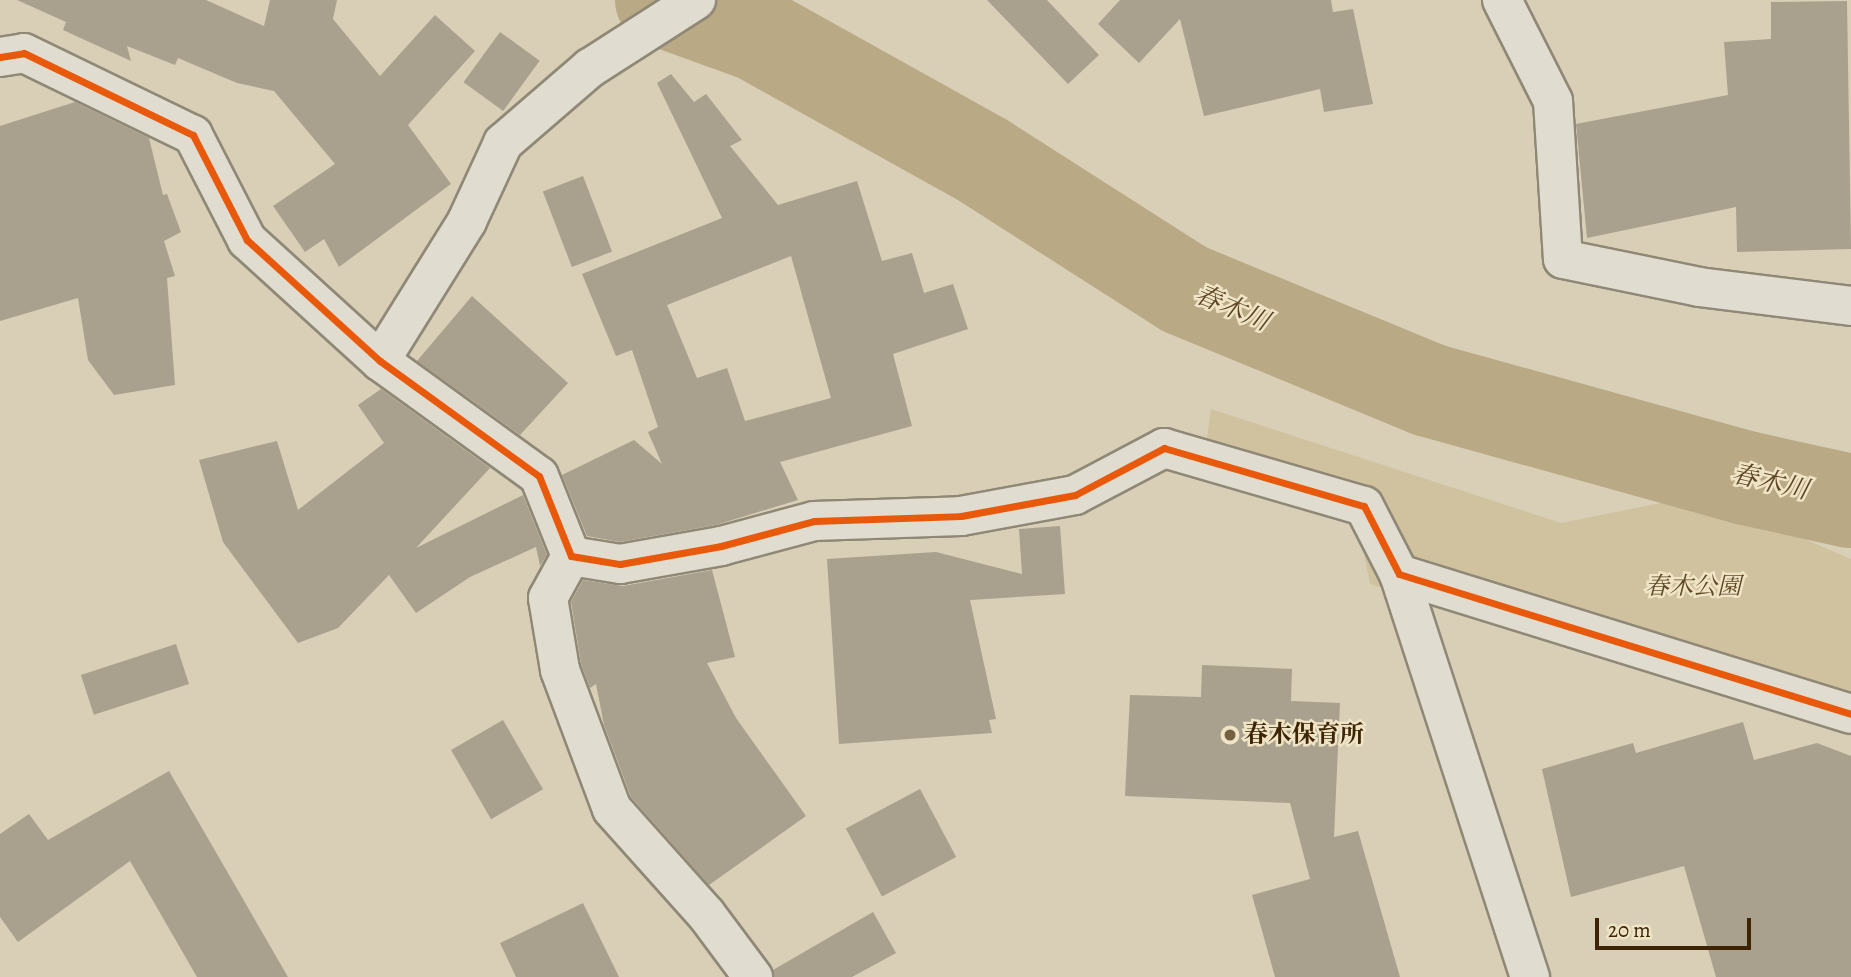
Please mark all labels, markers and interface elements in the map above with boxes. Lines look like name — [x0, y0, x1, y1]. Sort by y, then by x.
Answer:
water label: 春木川 — [1190, 278, 1274, 338]
water label: 春木川 — [1728, 458, 1812, 506]
park label: 春木公園 — [1645, 573, 1741, 601]
place label: 春木保育所 — [1244, 721, 1364, 749]
marker: 春木保育所 — [1222, 727, 1238, 743]
scale bar — [1599, 904, 1755, 948]
text: 20 m — [1608, 916, 1651, 944]

